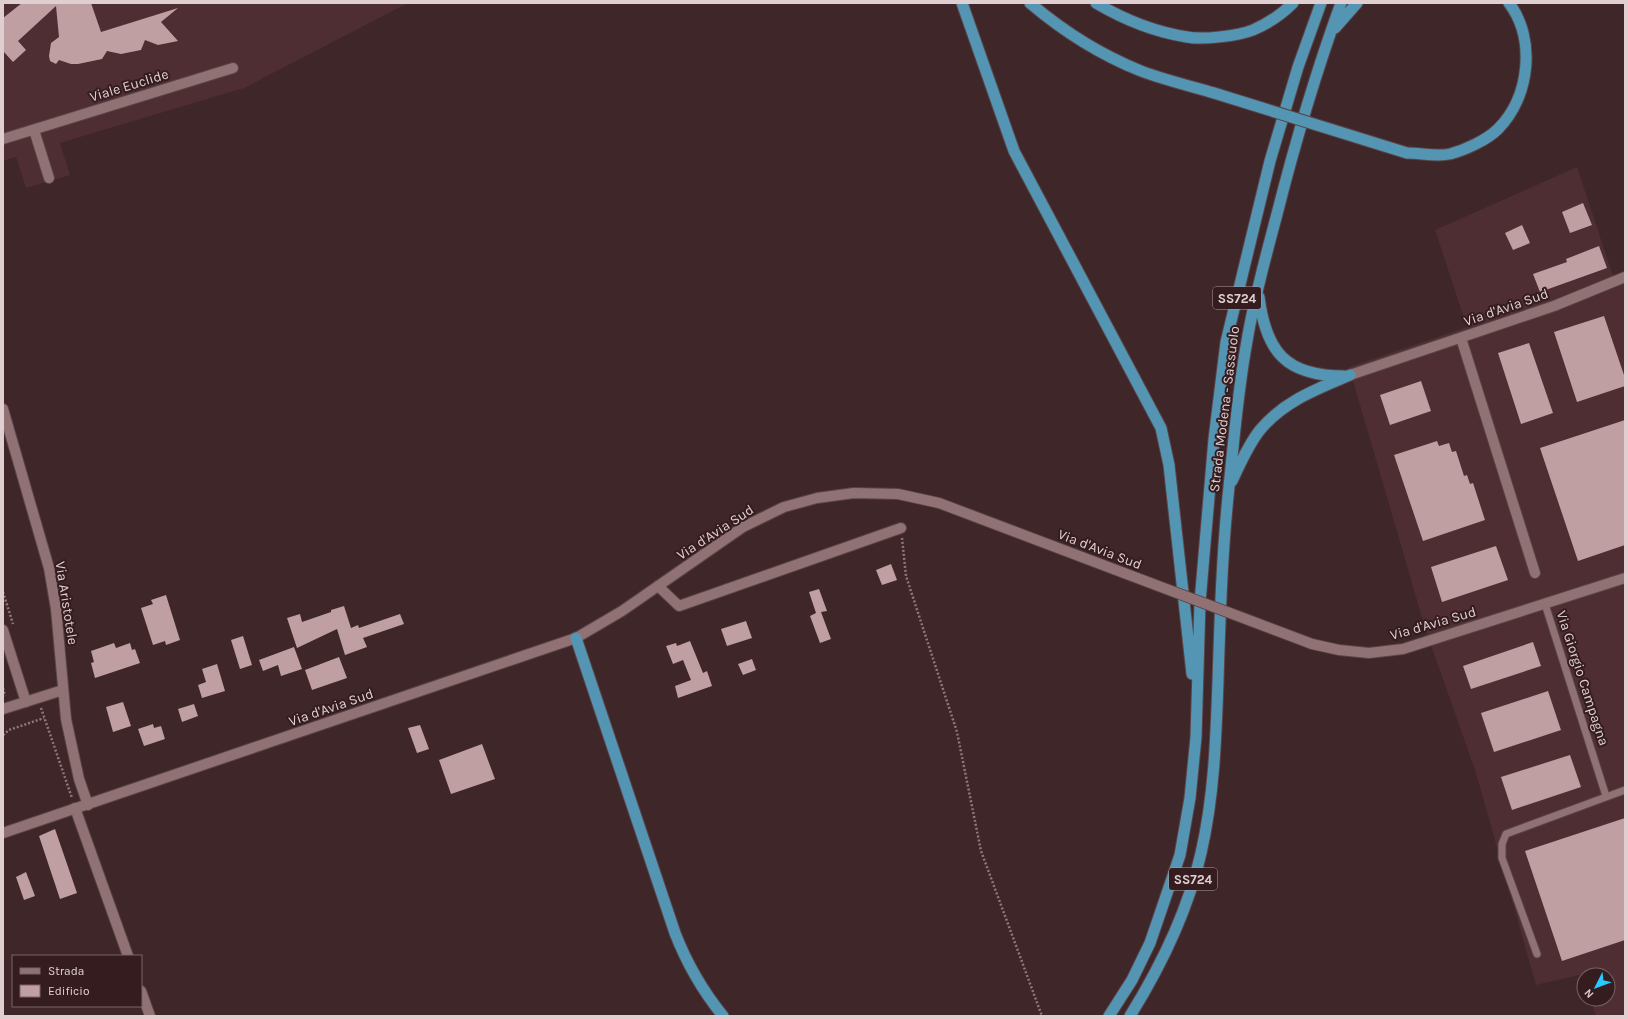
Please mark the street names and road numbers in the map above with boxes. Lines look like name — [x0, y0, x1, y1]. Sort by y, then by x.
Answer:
street label: Viale Euclide — [88, 65, 171, 105]
street label: Via d'Avia Sud — [1462, 285, 1551, 330]
road number: SS724 — [1213, 287, 1261, 309]
street label: Strada Modena - Sassuolo — [1206, 325, 1243, 493]
street label: Via d'Avia Sud — [674, 501, 757, 564]
street label: Via d'Avia Sud — [1055, 526, 1144, 573]
street label: Via Aristotele — [52, 560, 81, 646]
street label: Via d'Avia Sud — [1388, 603, 1478, 644]
street label: Via Giorgio Campagna — [1553, 608, 1612, 748]
street label: Via d'Avia Sud — [287, 685, 376, 730]
road number: SS724 — [1169, 868, 1217, 890]

